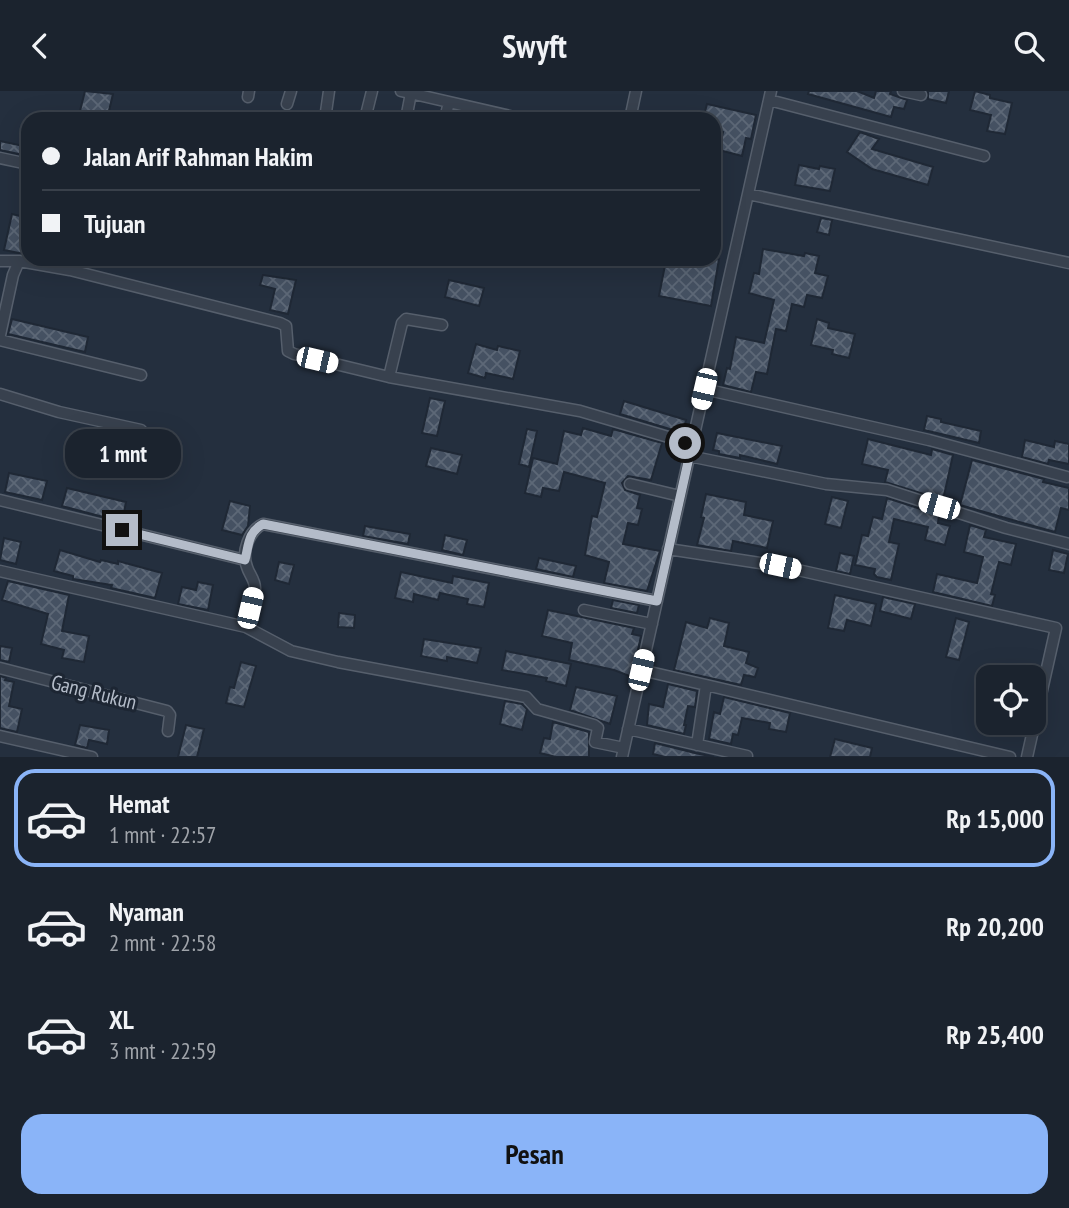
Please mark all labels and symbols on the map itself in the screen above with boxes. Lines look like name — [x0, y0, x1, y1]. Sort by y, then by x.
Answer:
car — [295, 345, 340, 375]
car — [690, 366, 719, 412]
route start — [669, 427, 701, 459]
callout: 1 mnt — [64, 429, 180, 477]
car — [916, 490, 963, 522]
route end — [106, 514, 138, 546]
car — [758, 551, 803, 581]
car — [236, 585, 265, 631]
car — [627, 647, 656, 693]
street label: Gang Rukun — [48, 668, 140, 716]

